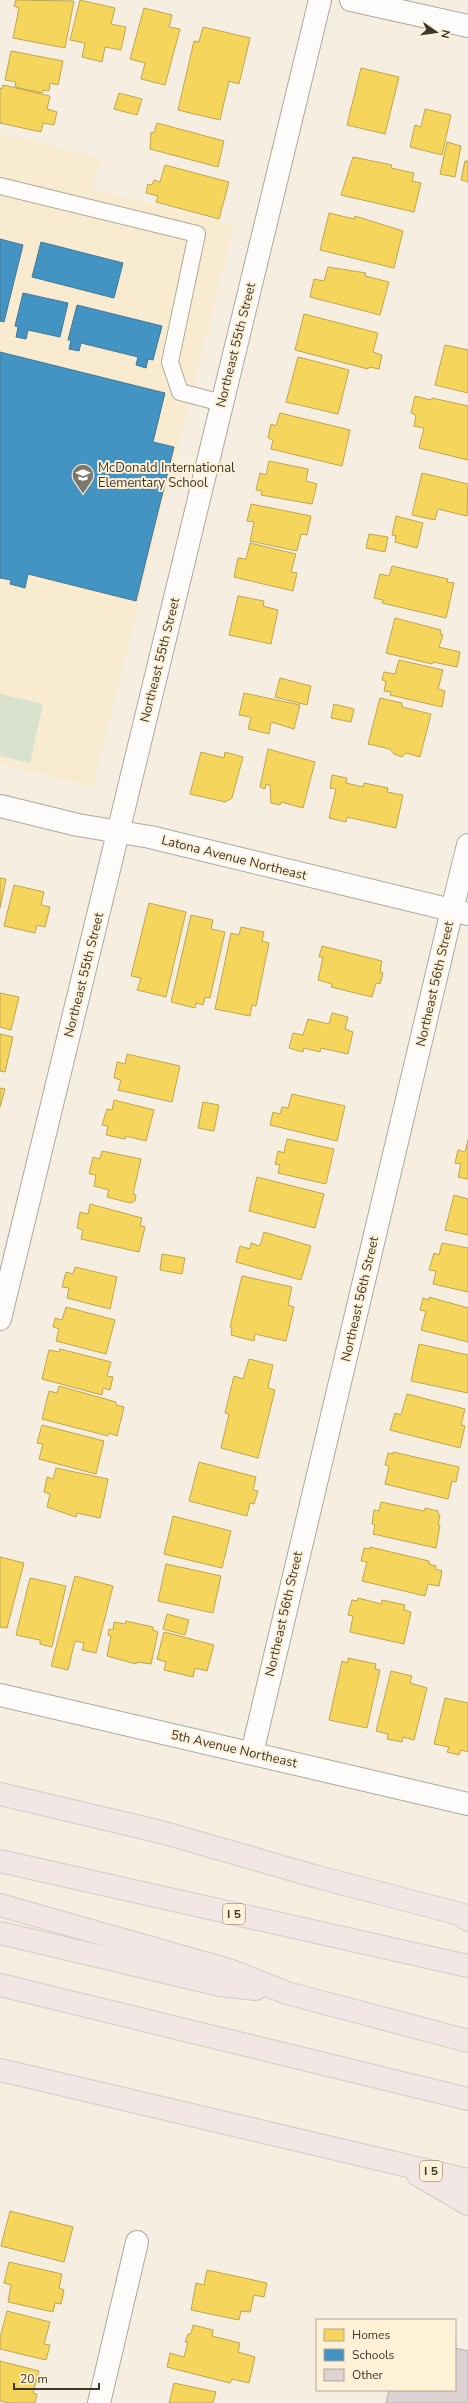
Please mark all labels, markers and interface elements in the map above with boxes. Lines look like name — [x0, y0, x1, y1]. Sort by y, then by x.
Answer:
north arrow — [416, 12, 456, 52]
text: N — [437, 28, 453, 40]
street label: Northeast 55th Street — [212, 280, 260, 409]
place label: McDonald International Elementary School — [98, 459, 235, 492]
school or university icon: McDonald International Elementary School — [70, 462, 96, 495]
street label: Northeast 55th Street — [136, 595, 184, 724]
street label: Latona Avenue Northeast — [159, 831, 309, 885]
street label: Northeast 55th Street — [60, 910, 108, 1039]
street label: Northeast 56th Street — [412, 919, 458, 1048]
street label: Northeast 56th Street — [337, 1234, 383, 1363]
street label: Northeast 56th Street — [261, 1549, 307, 1678]
street label: 5th Avenue Northeast — [169, 1726, 299, 1772]
road number: I 5 — [223, 1904, 245, 1924]
road number: I 5 — [420, 2161, 442, 2181]
legend — [316, 2319, 456, 2391]
text: Homes — [352, 2327, 390, 2343]
text: Schools — [352, 2347, 395, 2363]
scale bar — [14, 2365, 99, 2391]
text: Other — [352, 2367, 384, 2383]
text: 20 m — [20, 2371, 48, 2387]

